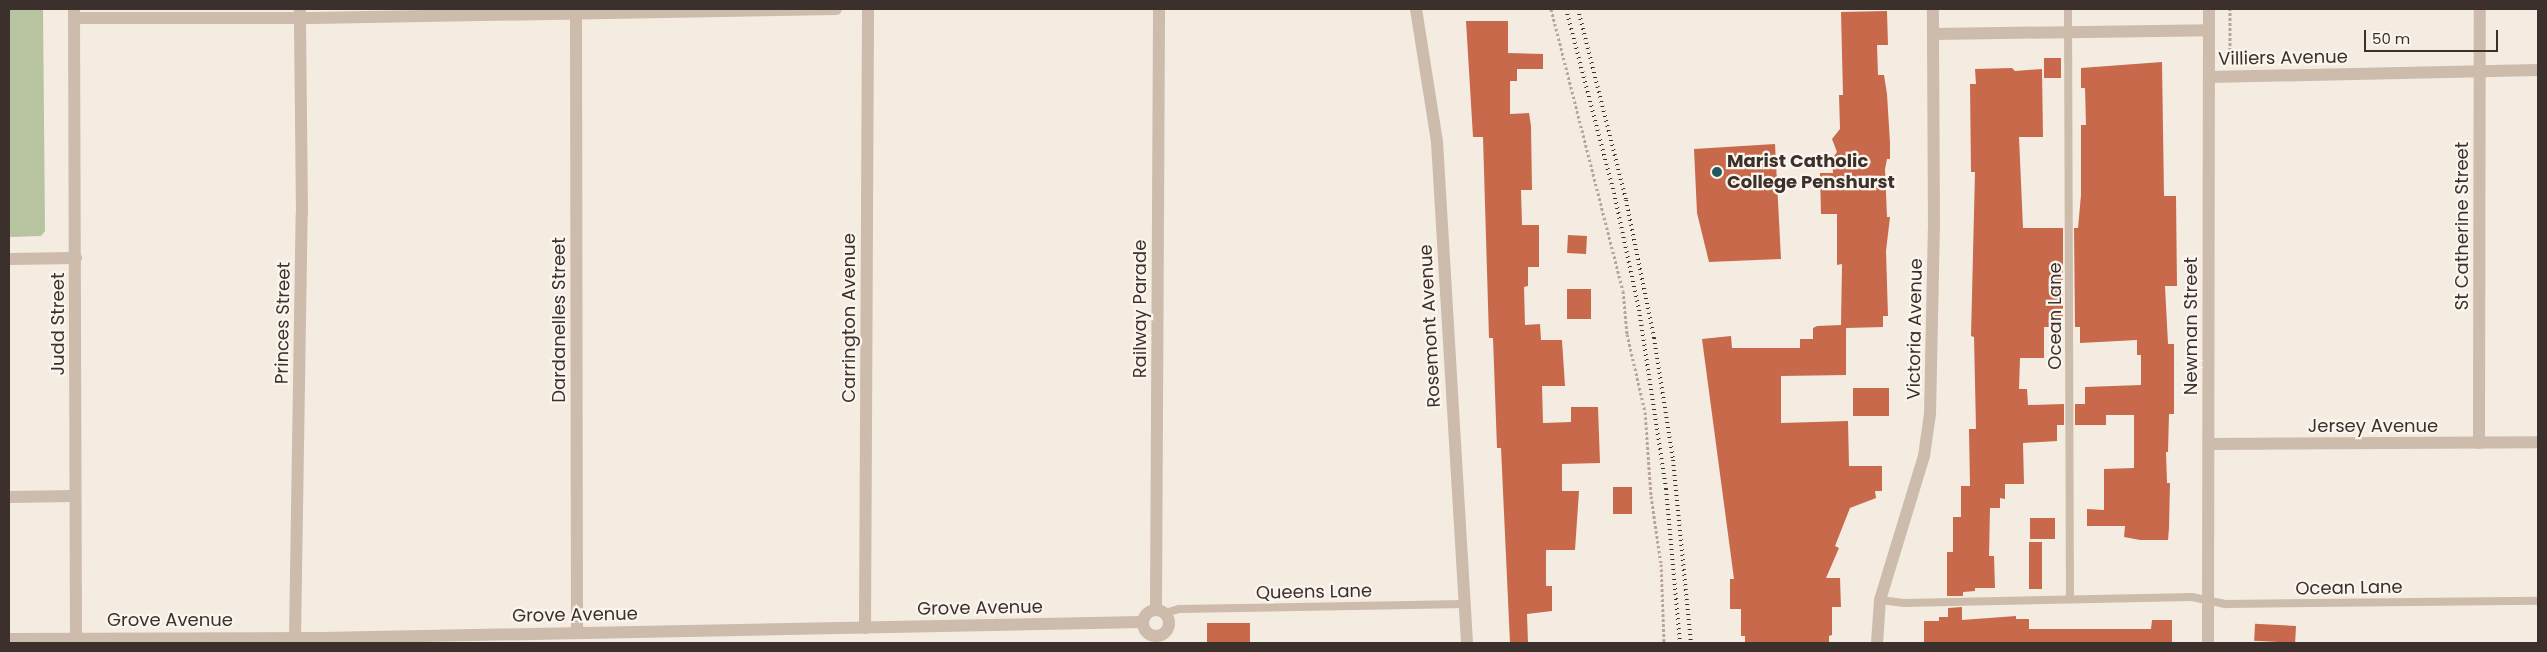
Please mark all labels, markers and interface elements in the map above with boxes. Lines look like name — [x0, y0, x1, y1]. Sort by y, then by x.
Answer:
scale bar — [2367, 20, 2501, 52]
text: 50 m — [2372, 28, 2410, 49]
street label: Villiers Avenue — [2218, 46, 2348, 70]
street label: St Catherine Street — [2451, 142, 2473, 310]
place label: Marist Catholic College Penshurst — [1727, 151, 1895, 193]
marker: Marist Catholic College Penshurst — [1711, 166, 1723, 178]
street label: Carrington Avenue — [838, 233, 860, 403]
street label: Dardanelles Street — [548, 237, 570, 403]
street label: Railway Parade — [1129, 240, 1151, 378]
street label: Rosemont Avenue — [1415, 244, 1445, 408]
street label: Newman Street — [2180, 257, 2202, 395]
street label: Victoria Avenue — [1903, 258, 1927, 400]
street label: Princes Street — [271, 262, 295, 384]
street label: Ocean Lane — [2044, 262, 2066, 370]
street label: Judd Street — [47, 273, 69, 375]
street label: Jersey Avenue — [2308, 415, 2438, 437]
street label: Ocean Lane — [2295, 576, 2403, 600]
street label: Queens Lane — [1256, 580, 1372, 604]
street label: Grove Avenue — [917, 596, 1043, 620]
street label: Grove Avenue — [512, 603, 638, 627]
street label: Grove Avenue — [107, 609, 233, 631]

